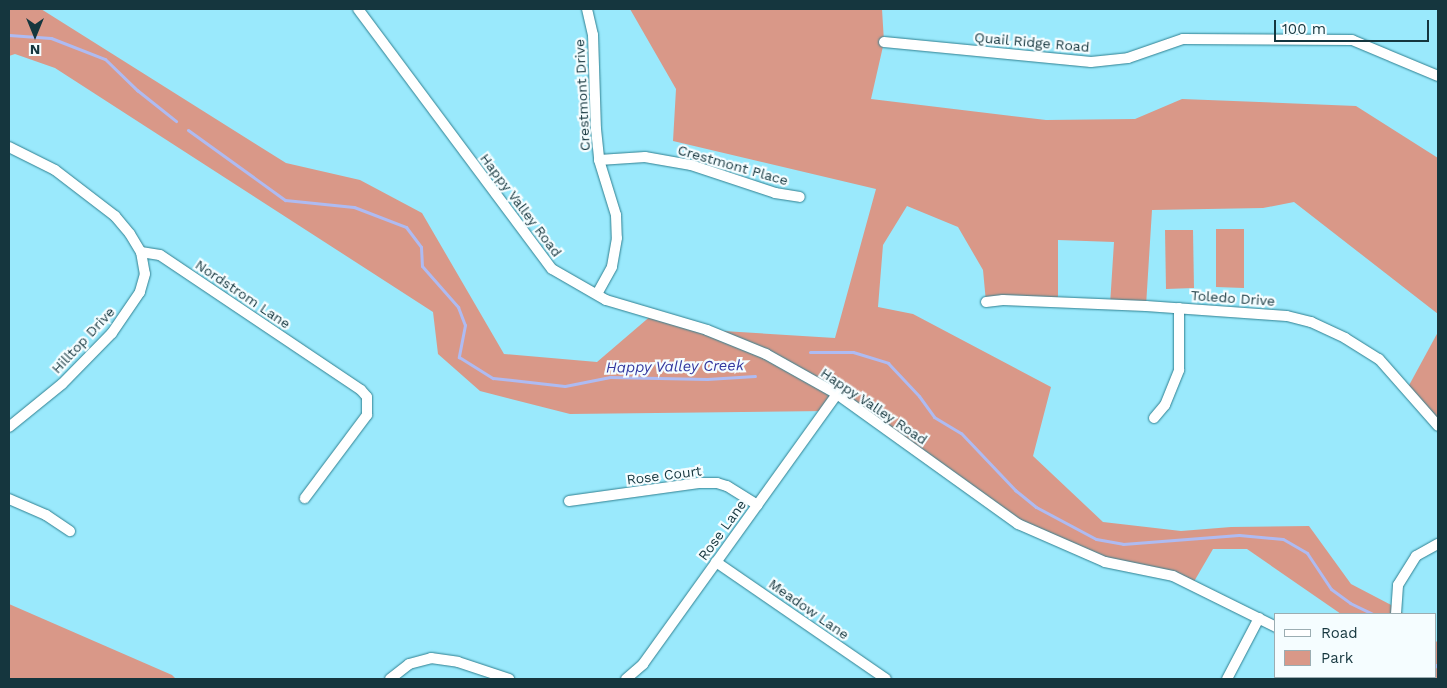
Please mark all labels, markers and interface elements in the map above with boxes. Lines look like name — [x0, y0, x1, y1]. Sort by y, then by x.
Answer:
north arrow — [10, 10, 60, 60]
scale bar — [1277, 10, 1432, 42]
text: 100 m — [1282, 20, 1326, 38]
street label: Quail Ridge Road — [973, 29, 1091, 55]
street label: Crestmont Drive — [571, 39, 593, 151]
text: N — [30, 42, 40, 58]
street label: Crestmont Place — [676, 141, 790, 189]
street label: Happy Valley Road — [476, 150, 566, 260]
street label: Nordstrom Lane — [192, 256, 294, 332]
street label: Toledo Drive — [1190, 287, 1276, 309]
street label: Hilltop Drive — [48, 303, 118, 377]
water label: Happy Valley Creek — [605, 357, 745, 377]
street label: Happy Valley Road — [817, 364, 931, 448]
street label: Rose Court — [626, 462, 702, 488]
street label: Rose Lane — [694, 496, 750, 564]
street label: Meadow Lane — [766, 575, 852, 643]
legend — [1274, 613, 1437, 678]
text: Road — [1321, 624, 1358, 642]
text: Park — [1321, 649, 1353, 667]

